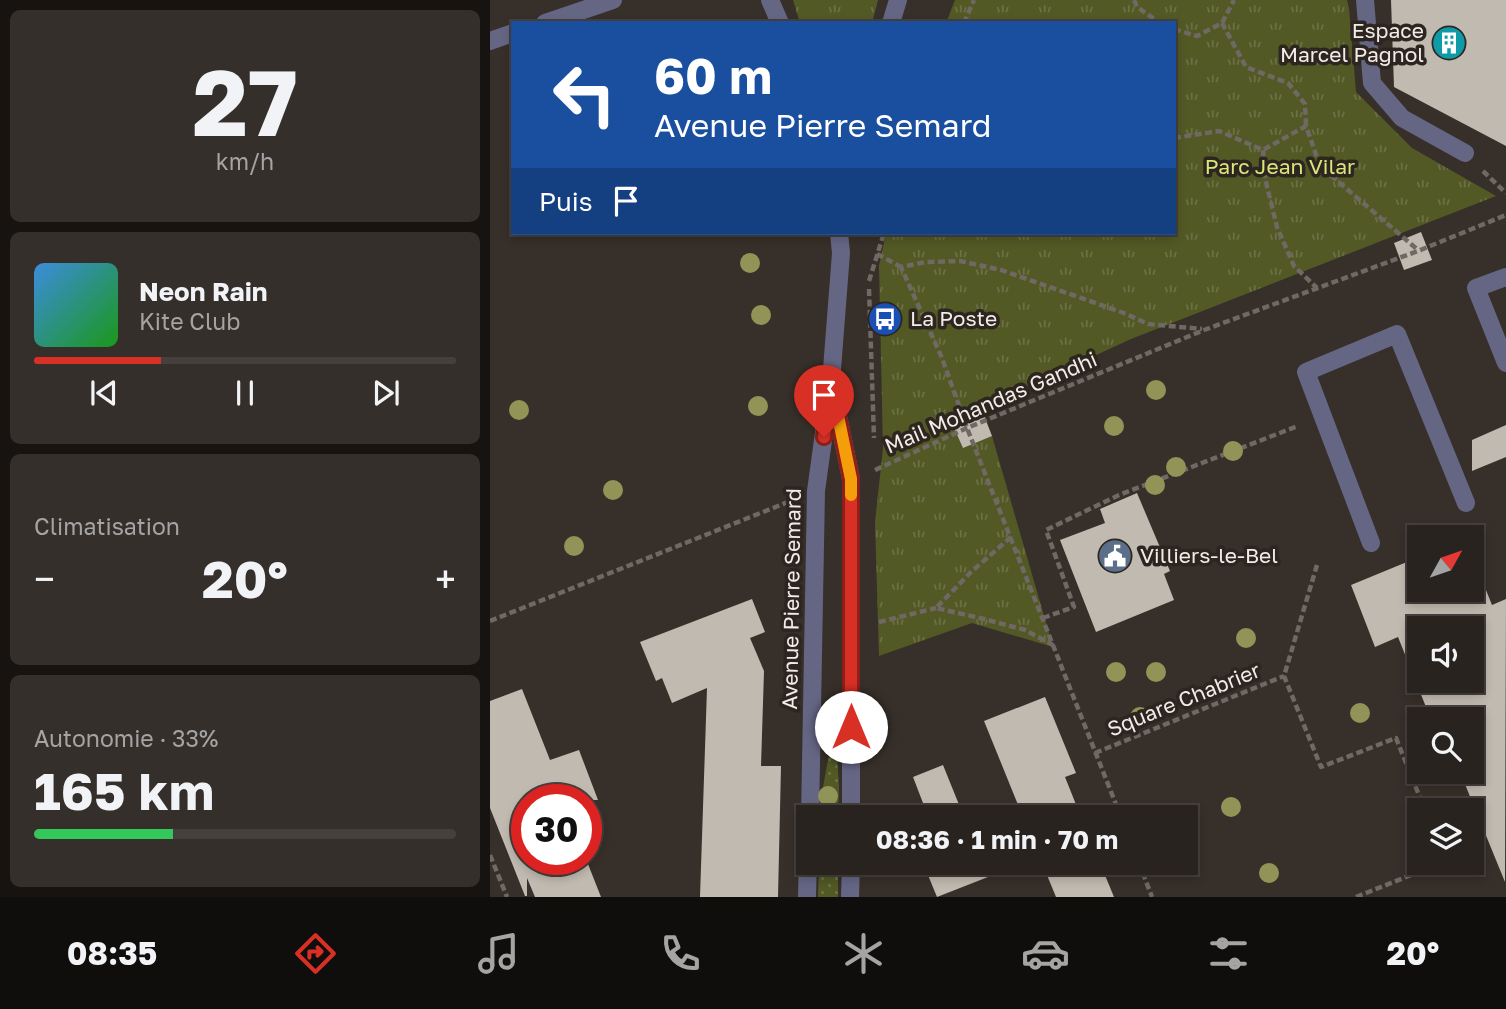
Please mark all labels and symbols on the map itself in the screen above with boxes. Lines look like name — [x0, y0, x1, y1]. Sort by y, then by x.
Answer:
place label: Espace Marcel Pagnol — [1280, 17, 1424, 67]
building icon: Espace Marcel Pagnol — [1430, 24, 1468, 62]
park label: Parc Jean Vilar — [1205, 153, 1355, 179]
bus stop icon: La Poste — [866, 300, 904, 338]
place label: La Poste — [910, 305, 997, 331]
street label: Mail Mohandas Gandhi — [881, 346, 1101, 459]
pin — [794, 365, 854, 437]
street label: Avenue Pierre Semard — [776, 488, 806, 710]
north arrow — [1407, 525, 1484, 602]
public building icon: Villiers-le-Bel — [1096, 537, 1134, 575]
place label: Villiers-le-Bel — [1140, 542, 1278, 568]
street label: Square Chabrier — [1103, 657, 1264, 742]
position arrow — [814, 690, 888, 764]
speed limit sign: 30 — [511, 784, 602, 875]

